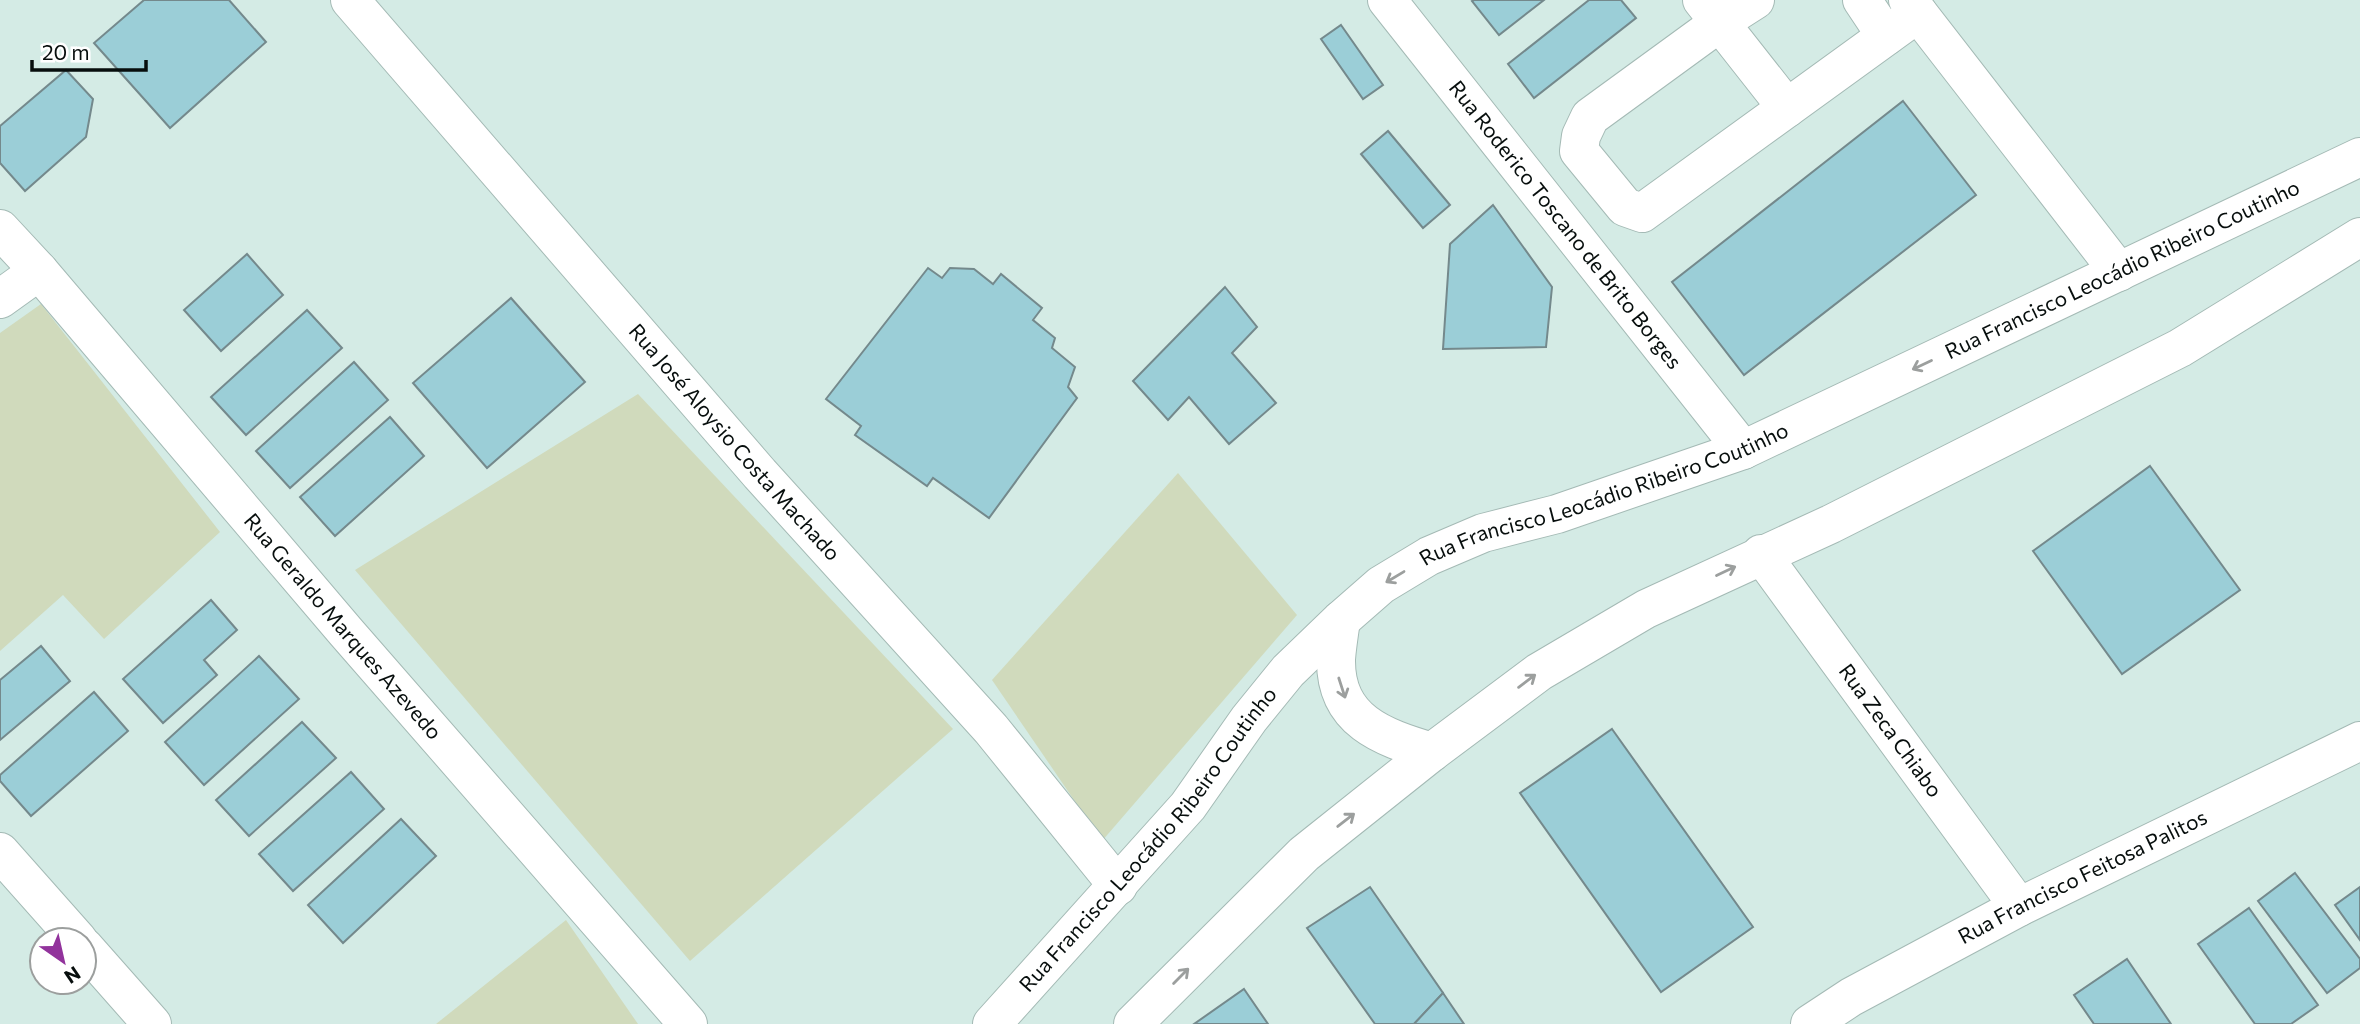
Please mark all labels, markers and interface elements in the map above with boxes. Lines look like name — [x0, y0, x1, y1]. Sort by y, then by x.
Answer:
scale bar — [32, 28, 145, 72]
text: 20 m — [42, 39, 90, 64]
street label: Rua Roderico Toscano de Brito Borges — [1445, 75, 1688, 373]
street label: Rua Francisco Leocádio Ribeiro Coutinho — [1941, 174, 2303, 363]
street label: Rua José Aloysio Costa Machado — [625, 318, 846, 565]
one-way arrow — [1912, 359, 1933, 373]
street label: Rua Francisco Leocádio Ribeiro Coutinho — [1414, 416, 1792, 570]
street label: Rua Geraldo Marques Azevedo — [240, 508, 448, 744]
one-way arrow — [1715, 564, 1736, 577]
one-way arrow — [1385, 571, 1405, 585]
street label: Rua Zeca Chiabo — [1834, 658, 1948, 802]
one-way arrow — [1517, 674, 1536, 689]
one-way arrow — [1337, 676, 1350, 698]
street label: Rua Francisco Leocádio Ribeiro Coutinho — [1013, 681, 1281, 996]
street label: Rua Francisco Feitosa Palitos — [1953, 803, 2211, 948]
one-way arrow — [1337, 812, 1355, 828]
north arrow — [28, 926, 98, 996]
text: N — [60, 962, 85, 989]
one-way arrow — [1173, 968, 1190, 985]

